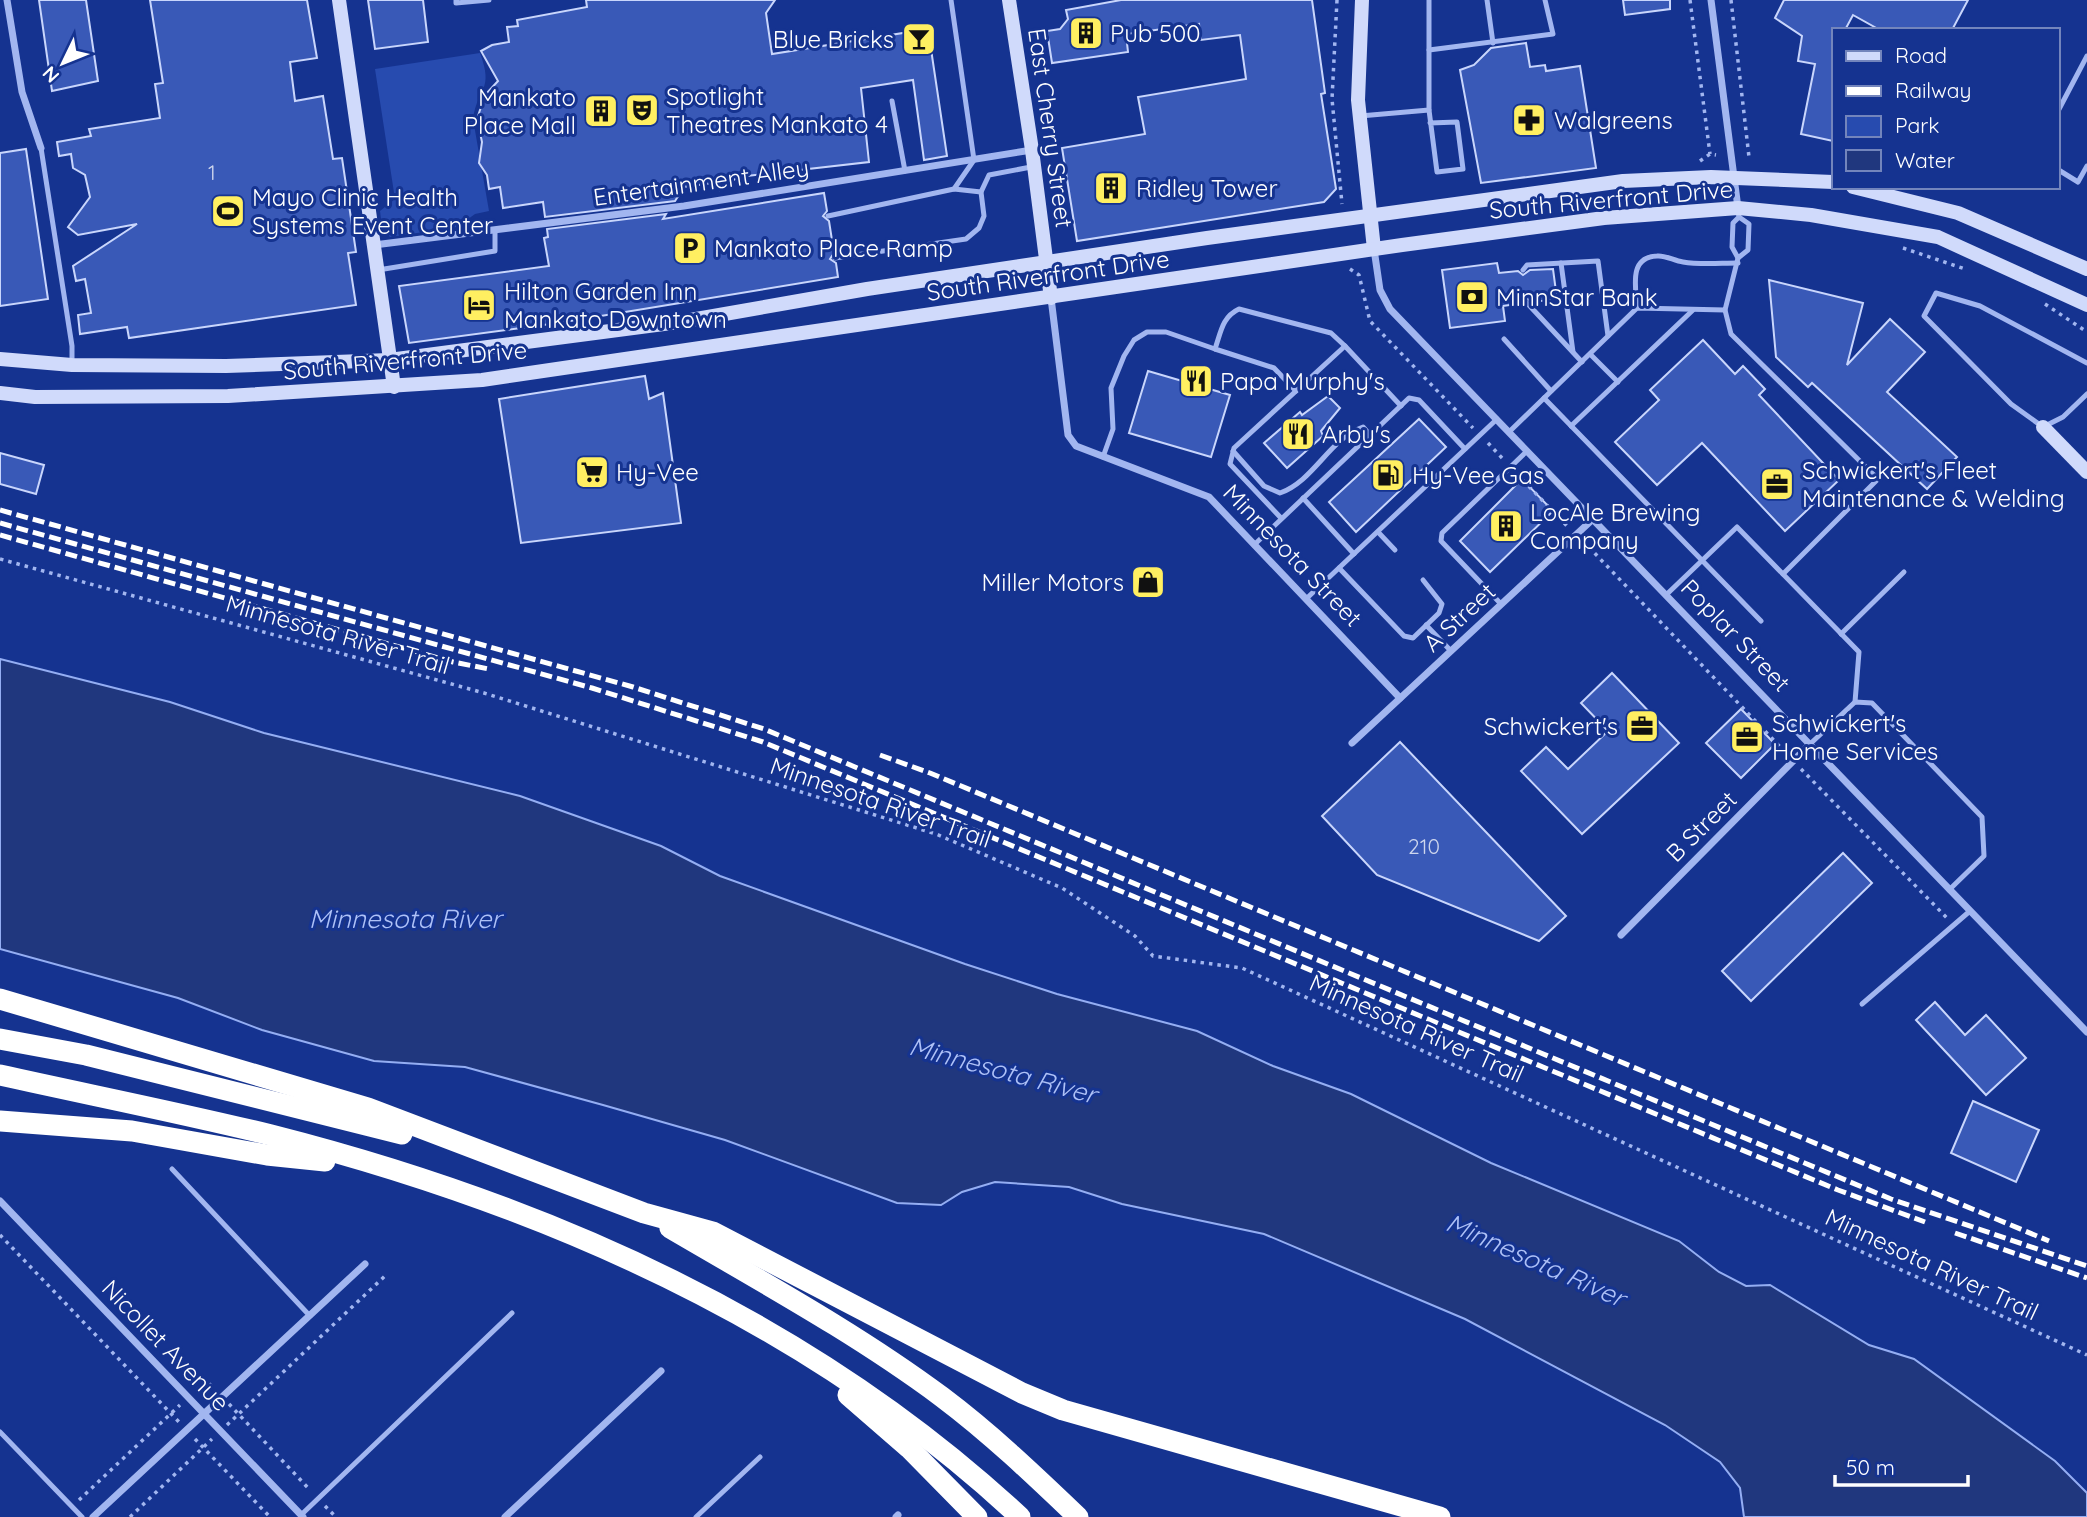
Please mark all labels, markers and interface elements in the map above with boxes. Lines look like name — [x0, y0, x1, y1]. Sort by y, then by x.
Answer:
building icon: Pub 500 — [1067, 14, 1105, 52]
place label: Pub 500 — [1110, 18, 1201, 48]
bar icon: Blue Bricks — [900, 20, 938, 58]
place label: Blue Bricks — [773, 24, 894, 54]
street label: East Cherry Street — [1022, 26, 1080, 230]
north arrow — [28, 28, 98, 98]
legend — [1832, 28, 2059, 189]
text: Road — [1895, 42, 1947, 68]
text: N — [37, 61, 64, 88]
text: Railway — [1895, 77, 1971, 103]
place label: Spotlight Theatres Mankato 4 — [666, 81, 888, 139]
place label: Mankato Place Mall — [464, 82, 576, 140]
theatre icon: Spotlight Theatres Mankato 4 — [623, 91, 661, 129]
building icon: Mankato Place Mall — [582, 92, 620, 130]
pharmacy icon: Walgreens — [1510, 101, 1548, 139]
place label: Walgreens — [1554, 105, 1673, 135]
text: Park — [1895, 112, 1939, 138]
text: Water — [1895, 147, 1955, 173]
street label: Entertainment Alley — [591, 152, 811, 212]
house number: 1 — [208, 159, 216, 185]
building icon: Ridley Tower — [1092, 169, 1130, 207]
place label: Ridley Tower — [1136, 173, 1278, 203]
street label: South Riverfront Drive — [1488, 173, 1734, 225]
place label: Mayo Clinic Health Systems Event Center — [252, 182, 493, 240]
sports icon: Mayo Clinic Health Systems Event Center — [209, 192, 247, 230]
parking icon: Mankato Place Ramp — [671, 229, 709, 267]
place label: Mankato Place Ramp — [714, 233, 953, 263]
street label: South Riverfront Drive — [925, 243, 1171, 307]
place label: Hilton Garden Inn Mankato Downtown — [504, 276, 727, 334]
bank icon: MinnStar Bank — [1453, 278, 1491, 316]
place label: MinnStar Bank — [1496, 282, 1658, 312]
hotel icon: Hilton Garden Inn Mankato Downtown — [460, 286, 498, 324]
street label: South Riverfront Drive — [282, 334, 528, 386]
restaurant icon: Papa Murphy's — [1177, 362, 1215, 400]
place label: Papa Murphy's — [1220, 366, 1385, 396]
restaurant icon: Arby's — [1279, 415, 1317, 453]
place label: Arby's — [1322, 419, 1391, 449]
supermarket icon: Hy-Vee — [573, 453, 611, 491]
place label: Schwickert's Fleet Maintenance & Welding — [1802, 455, 2065, 513]
fuel station icon: Hy-Vee Gas — [1369, 456, 1407, 494]
place label: Hy-Vee — [616, 457, 699, 487]
place label: Hy-Vee Gas — [1412, 460, 1544, 490]
office icon: Schwickert's Fleet Maintenance & Welding — [1758, 465, 1796, 503]
street label: Minnesota Street — [1217, 477, 1369, 633]
place label: LocAle Brewing Company — [1530, 497, 1701, 555]
building icon: LocAle Brewing Company — [1487, 507, 1525, 545]
shop icon: Miller Motors — [1129, 563, 1167, 601]
place label: Miller Motors — [982, 567, 1124, 597]
street label: Poplar Street — [1675, 573, 1797, 697]
street label: A Street — [1417, 576, 1501, 658]
street label: Minnesota River Trail — [223, 588, 453, 680]
office icon: Schwickert's — [1623, 707, 1661, 745]
place label: Schwickert's Home Services — [1772, 708, 1938, 766]
place label: Schwickert's — [1484, 711, 1618, 741]
office icon: Schwickert's Home Services — [1728, 718, 1766, 756]
street label: Minnesota River Trail — [767, 750, 995, 854]
street label: B Street — [1659, 784, 1743, 868]
house number: 210 — [1408, 833, 1440, 859]
water label: Minnesota River — [309, 902, 504, 935]
street label: Minnesota River Trail — [1305, 967, 1529, 1089]
water label: Minnesota River — [906, 1029, 1103, 1112]
street label: Minnesota River Trail — [1821, 1201, 2043, 1327]
water label: Minnesota River — [1441, 1206, 1633, 1315]
street label: Nicollet Avenue — [96, 1273, 236, 1417]
scale bar — [1835, 1444, 1968, 1488]
text: 50 m — [1846, 1454, 1895, 1480]

